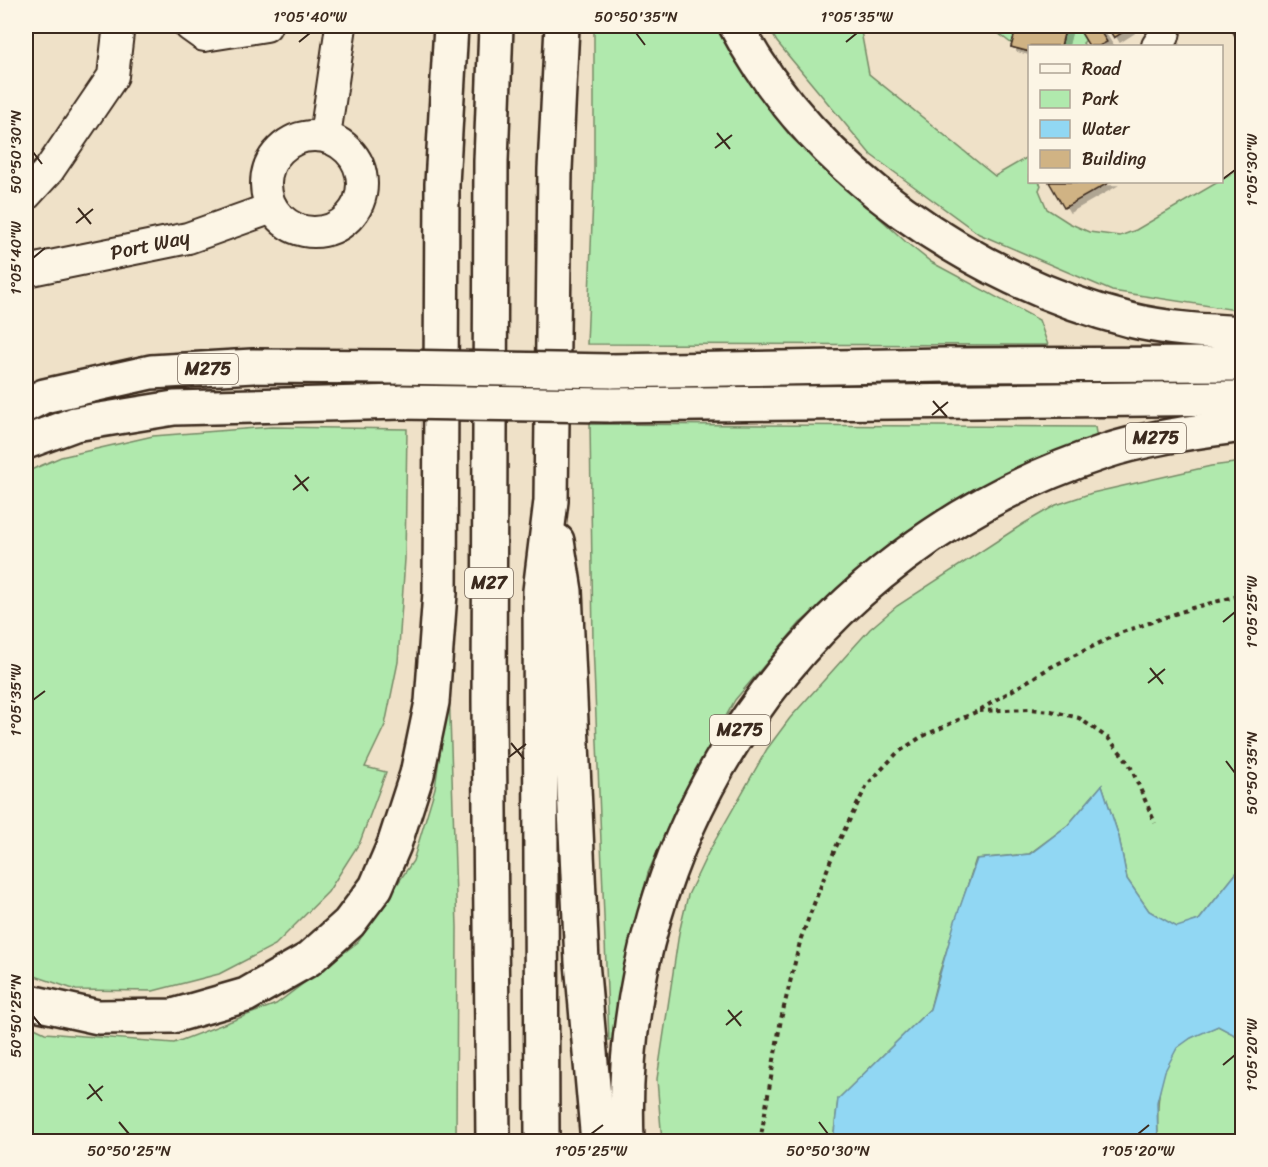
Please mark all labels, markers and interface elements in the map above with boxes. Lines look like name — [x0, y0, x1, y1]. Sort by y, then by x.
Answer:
text: 1°05'40"W — [273, 4, 347, 30]
text: 50°50'35"N — [594, 4, 678, 30]
text: 1°05'35"W — [821, 4, 894, 30]
legend — [1028, 45, 1223, 183]
text: Road — [1082, 53, 1122, 85]
text: Park — [1082, 83, 1119, 115]
text: 50°50'30"N — [3, 110, 29, 194]
text: Water — [1082, 113, 1131, 145]
text: 1°05'30"W — [1239, 133, 1265, 206]
text: Building — [1082, 143, 1146, 175]
street label: Port Way — [107, 219, 194, 270]
text: 1°05'40"W — [3, 221, 29, 295]
road number: M275 — [178, 354, 238, 384]
road number: M275 — [1126, 423, 1186, 453]
road number: M27 — [465, 568, 513, 598]
text: 1°05'25"W — [1239, 575, 1265, 648]
text: 1°05'35"W — [3, 663, 29, 736]
road number: M275 — [710, 715, 770, 745]
text: 50°50'35"N — [1239, 731, 1265, 815]
text: 50°50'25"N — [3, 974, 29, 1058]
text: 1°05'20"W — [1239, 1018, 1265, 1092]
text: 50°50'25"N — [87, 1138, 171, 1164]
text: 1°05'25"W — [555, 1138, 628, 1164]
text: 50°50'30"N — [786, 1138, 870, 1164]
text: 1°05'20"W — [1101, 1138, 1175, 1164]

